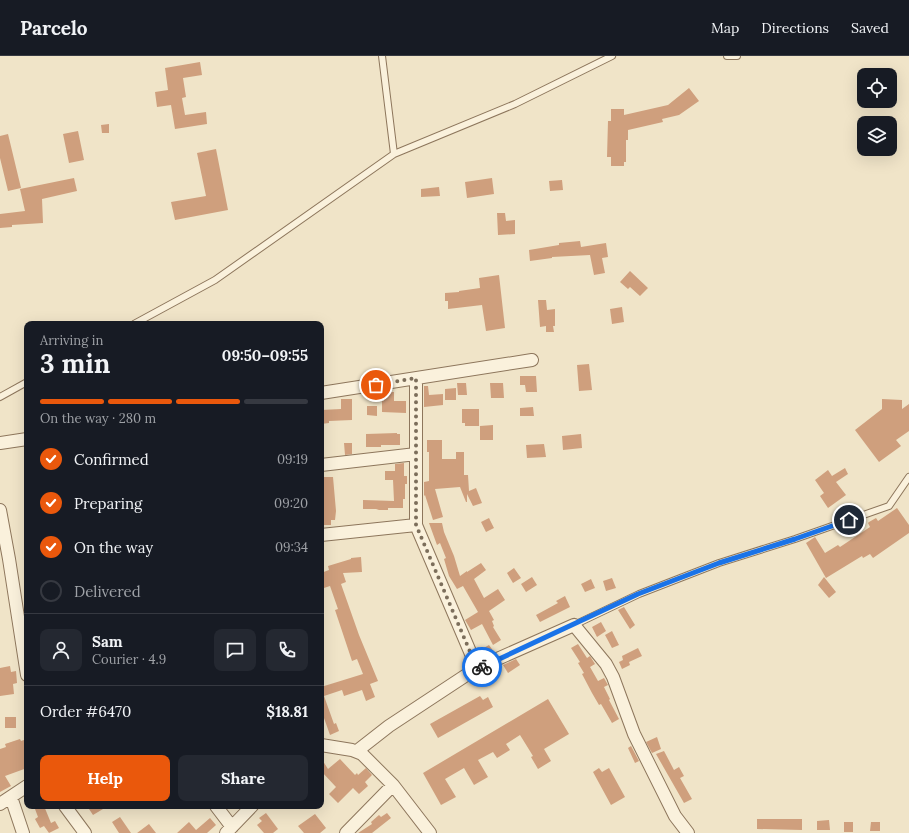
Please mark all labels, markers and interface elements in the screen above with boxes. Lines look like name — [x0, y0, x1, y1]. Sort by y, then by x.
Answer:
text: Parcelo — [20, 16, 88, 40]
text: Map — [711, 19, 739, 37]
text: Directions — [761, 19, 829, 37]
text: Saved — [851, 19, 889, 37]
map controls — [857, 68, 897, 156]
button: locate — [857, 68, 897, 108]
button: layers — [857, 116, 897, 156]
text: Arriving in — [40, 332, 103, 349]
text: 09:50–09:55 — [222, 346, 308, 365]
text: 3 min — [40, 347, 110, 380]
pin — [359, 368, 393, 402]
icon: bag — [365, 374, 387, 396]
text: On the way · 280 m — [40, 410, 156, 427]
icon: check — [40, 448, 62, 470]
text: Confirmed — [74, 450, 149, 469]
text: 09:19 — [277, 451, 308, 468]
icon: check — [40, 492, 62, 514]
text: Preparing — [74, 494, 142, 513]
text: 09:20 — [274, 495, 308, 512]
pin — [832, 503, 866, 537]
icon: home — [838, 509, 860, 531]
icon: check — [40, 536, 62, 558]
text: On the way — [74, 538, 153, 557]
text: 09:34 — [275, 539, 308, 556]
text: Delivered — [74, 582, 141, 601]
button: person — [40, 629, 82, 671]
button: chat — [214, 629, 256, 671]
button: phone — [266, 629, 308, 671]
text: Sam — [92, 632, 123, 651]
courier — [462, 647, 502, 687]
text: Courier · 4.9 — [92, 651, 166, 668]
icon: bike — [471, 656, 493, 678]
text: Order #6470 — [40, 702, 131, 721]
text: $18.81 — [266, 702, 308, 721]
button: Help — [40, 755, 170, 801]
button: Share — [178, 755, 308, 801]

